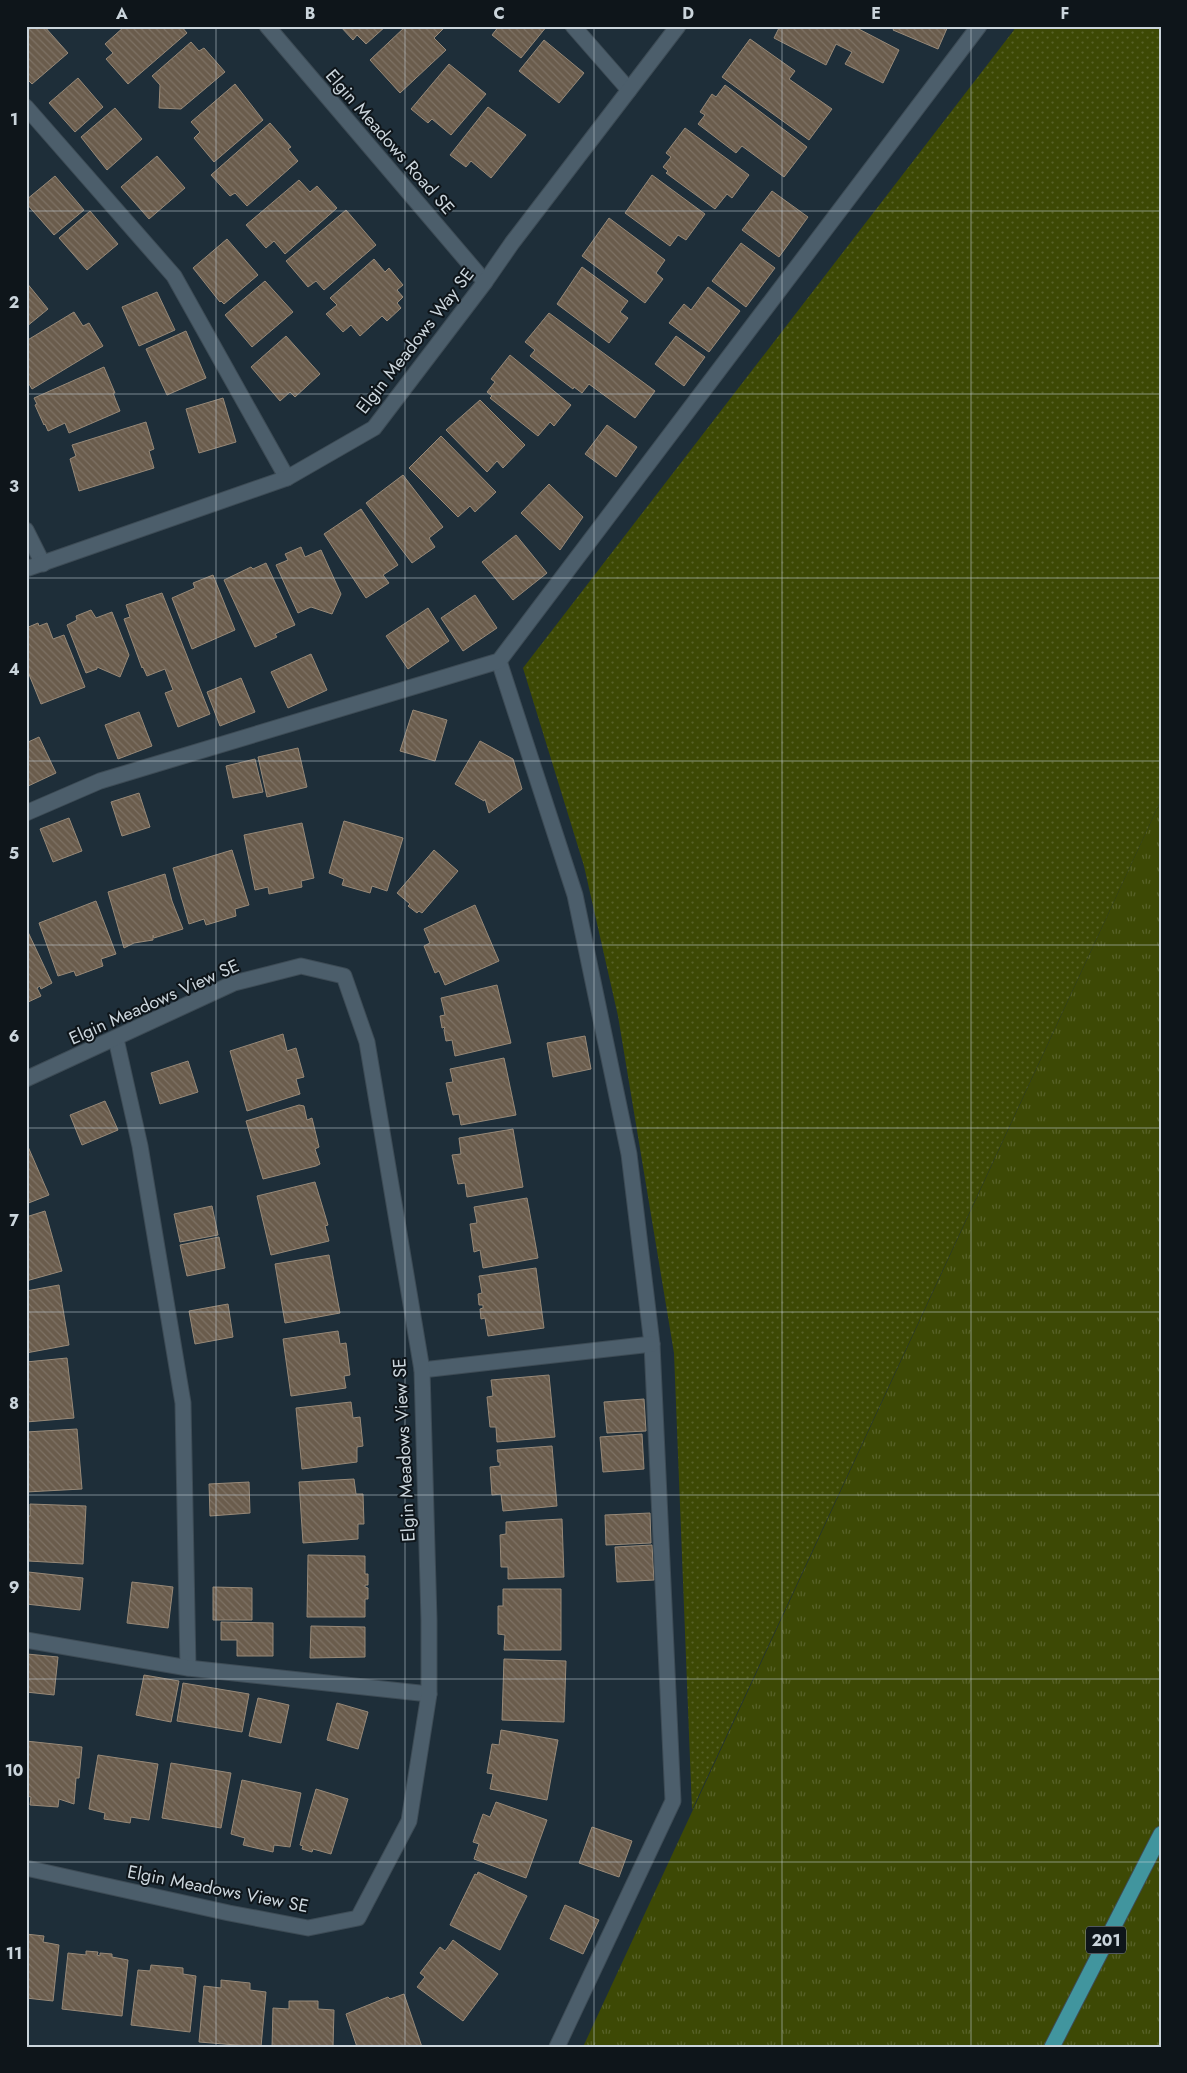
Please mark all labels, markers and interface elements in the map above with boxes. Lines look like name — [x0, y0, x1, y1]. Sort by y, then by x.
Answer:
text: A — [115, 2, 128, 25]
text: B — [305, 2, 315, 25]
text: C — [493, 2, 505, 25]
text: D — [682, 2, 694, 25]
text: E — [871, 2, 881, 25]
text: F — [1061, 2, 1069, 25]
street label: Elgin Meadows Road SE — [319, 64, 461, 220]
text: 1 — [10, 108, 18, 131]
street label: Elgin Meadows Way SE — [350, 263, 480, 419]
text: 2 — [9, 291, 19, 314]
text: 3 — [9, 475, 19, 498]
text: 4 — [8, 658, 20, 681]
text: 5 — [9, 842, 19, 865]
street label: Elgin Meadows View SE — [65, 953, 243, 1051]
text: 6 — [9, 1025, 19, 1048]
text: 7 — [9, 1209, 19, 1232]
street label: Elgin Meadows View SE — [386, 1357, 422, 1543]
text: 8 — [9, 1392, 19, 1415]
text: 9 — [9, 1576, 19, 1599]
text: 10 — [5, 1759, 23, 1782]
street label: Elgin Meadows View SE — [125, 1859, 311, 1919]
road number: 201 — [1086, 1926, 1126, 1954]
text: 11 — [6, 1942, 22, 1965]

